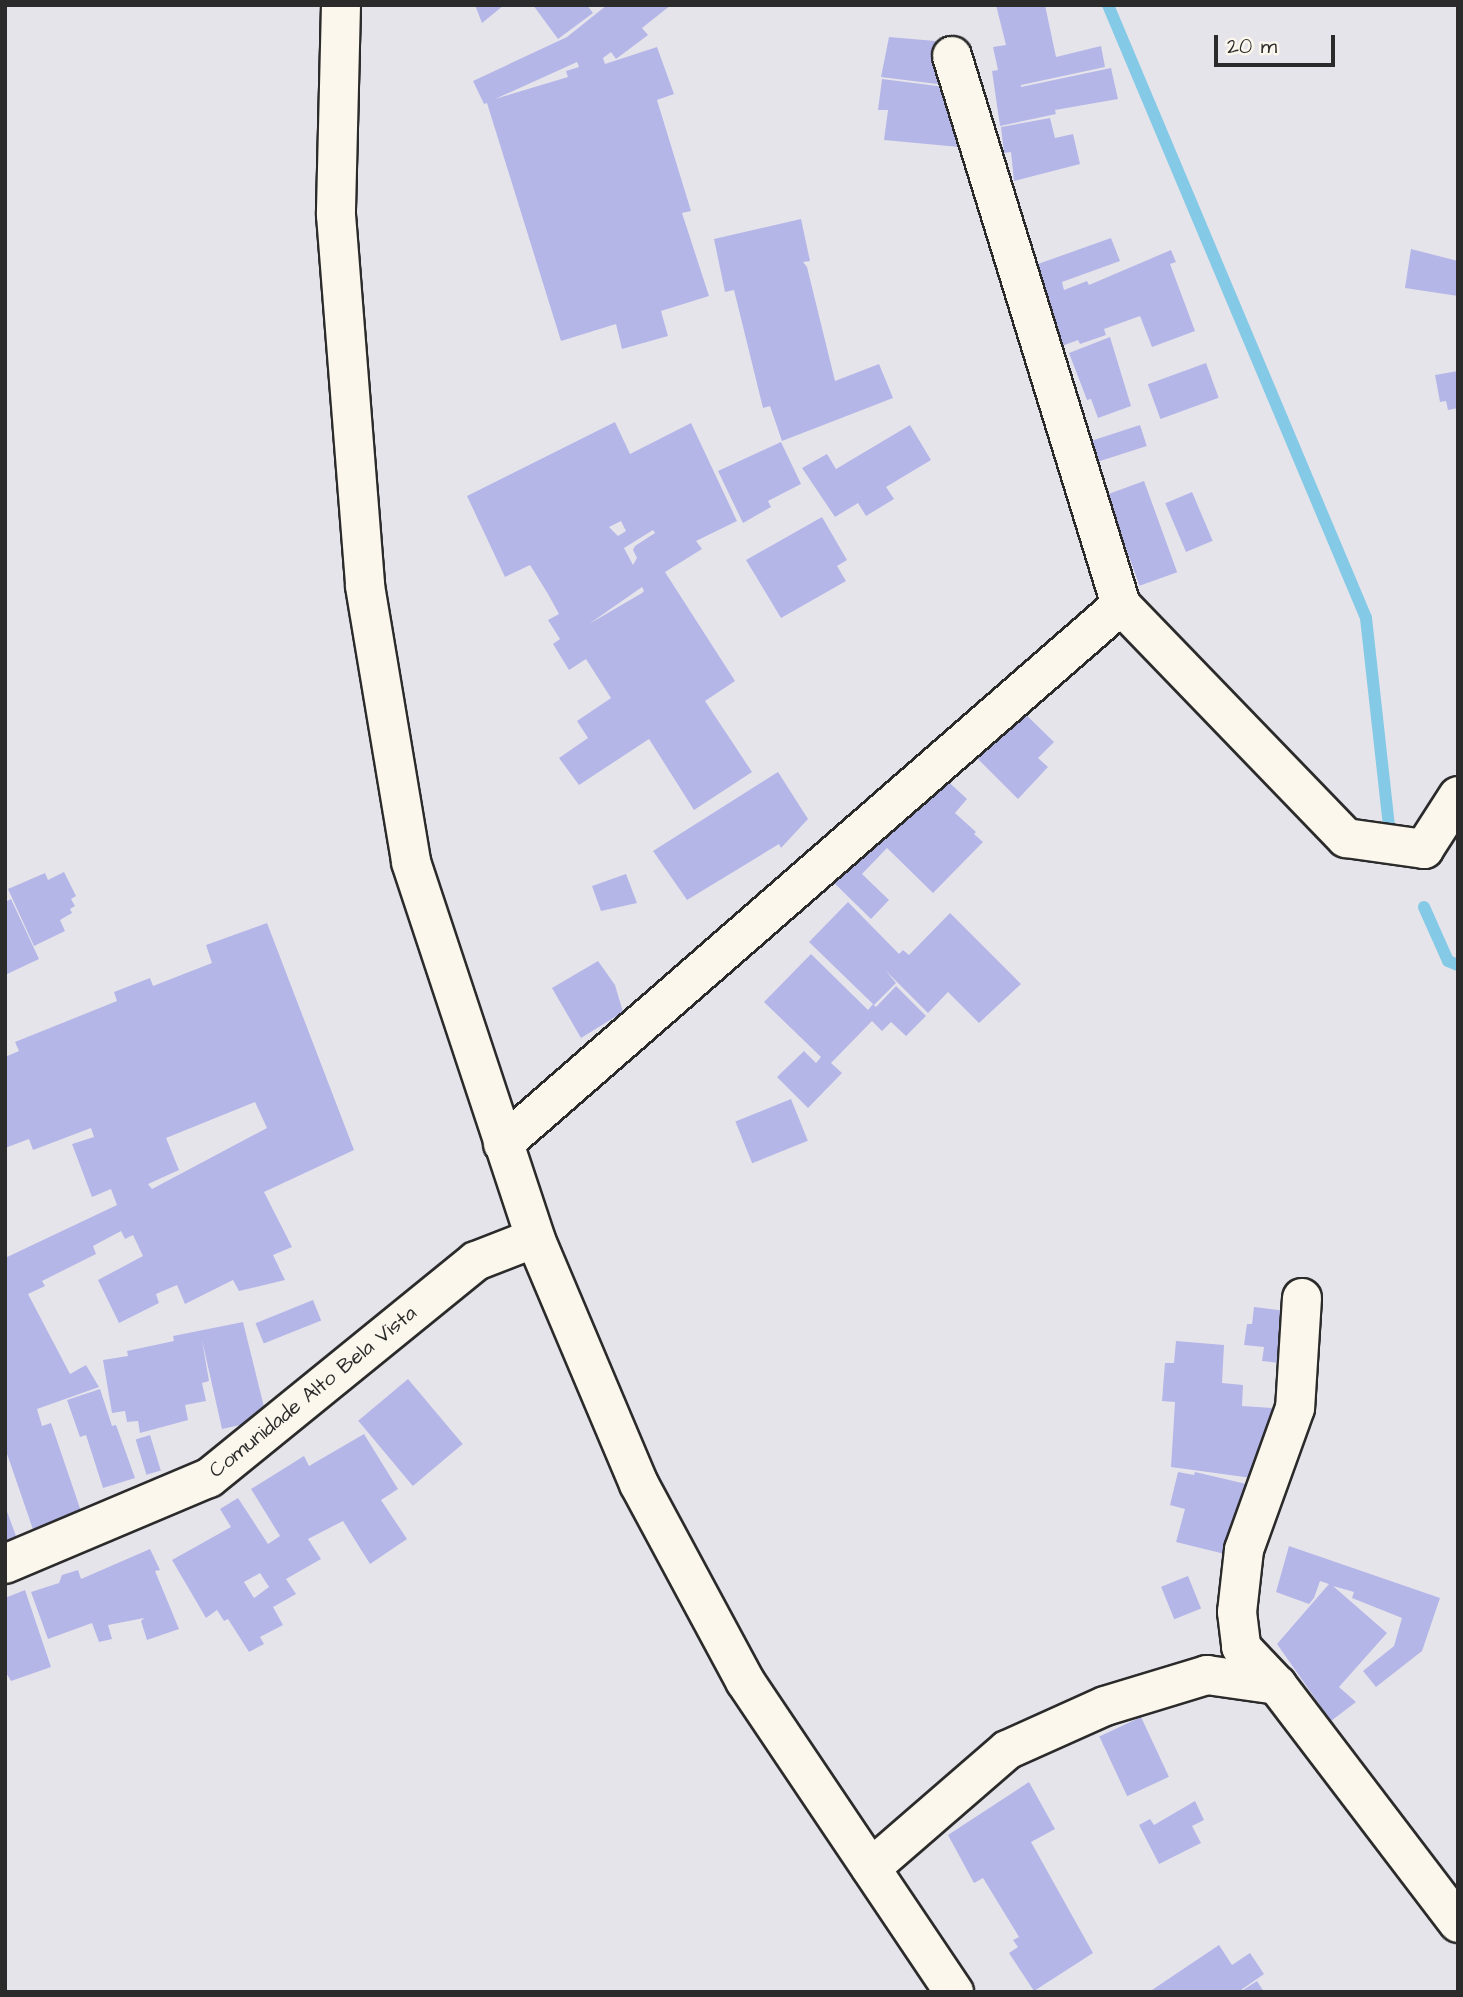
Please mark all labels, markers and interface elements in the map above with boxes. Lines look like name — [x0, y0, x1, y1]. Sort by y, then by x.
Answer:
scale bar — [1218, 21, 1339, 65]
text: 20 m — [1227, 32, 1277, 61]
street label: Comunidade Alto Bela Vista — [204, 1301, 422, 1483]

